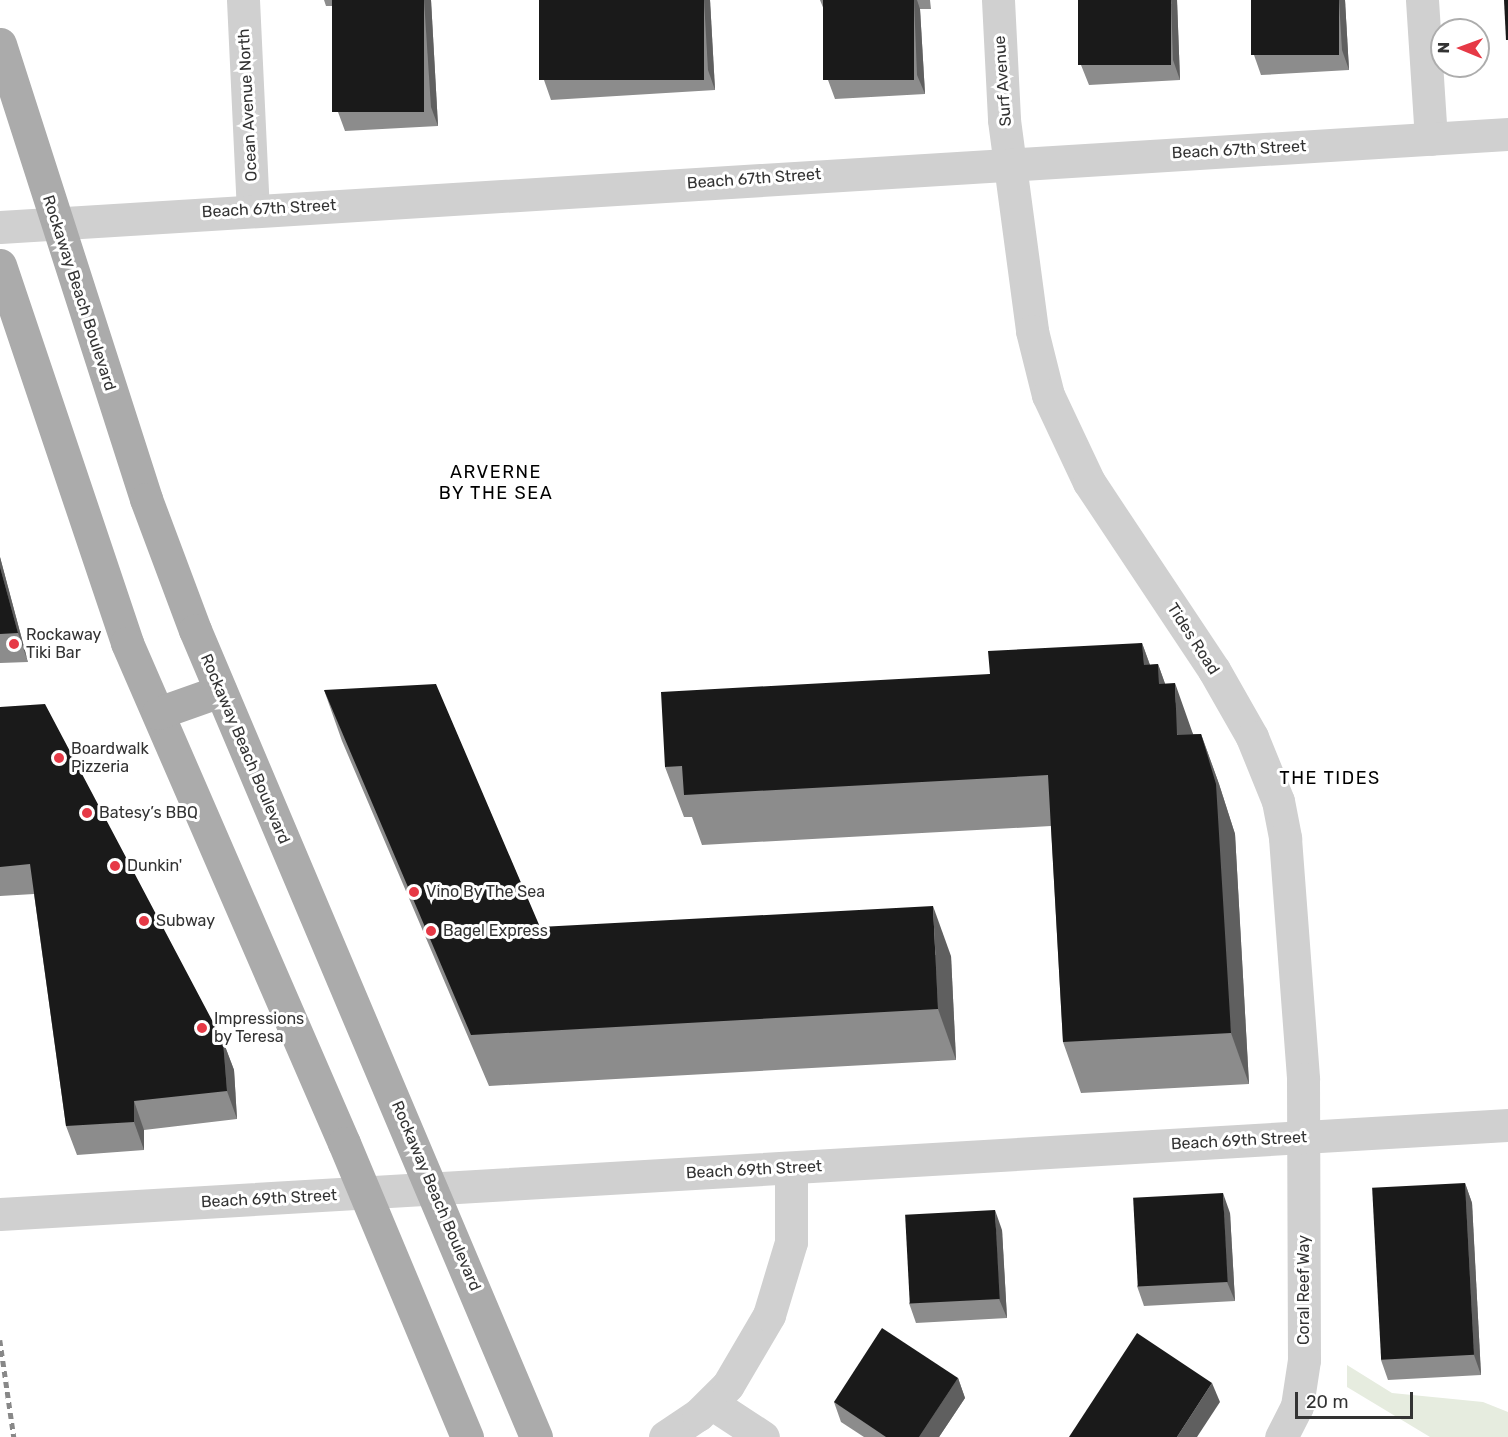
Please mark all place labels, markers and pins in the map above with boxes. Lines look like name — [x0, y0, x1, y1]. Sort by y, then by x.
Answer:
place label: Rockaway Tiki Bar — [26, 625, 101, 663]
marker: Rockaway Tiki Bar — [7, 637, 21, 651]
place label: Boardwalk Pizzeria — [71, 739, 149, 777]
marker: Boardwalk Pizzeria — [52, 751, 66, 765]
place label: Batesy’s BBQ — [99, 803, 198, 823]
marker: Batesy’s BBQ — [80, 806, 94, 820]
place label: Dunkin' — [127, 856, 182, 876]
marker: Dunkin' — [108, 859, 122, 873]
place label: Vino By The Sea — [426, 882, 546, 902]
marker: Vino By The Sea — [407, 885, 421, 899]
place label: Subway — [156, 911, 215, 931]
marker: Subway — [137, 914, 151, 928]
place label: Bagel Express — [443, 921, 548, 941]
marker: Bagel Express — [424, 924, 438, 938]
place label: Impressions by Teresa — [214, 1009, 304, 1047]
marker: Impressions by Teresa — [195, 1021, 209, 1035]

